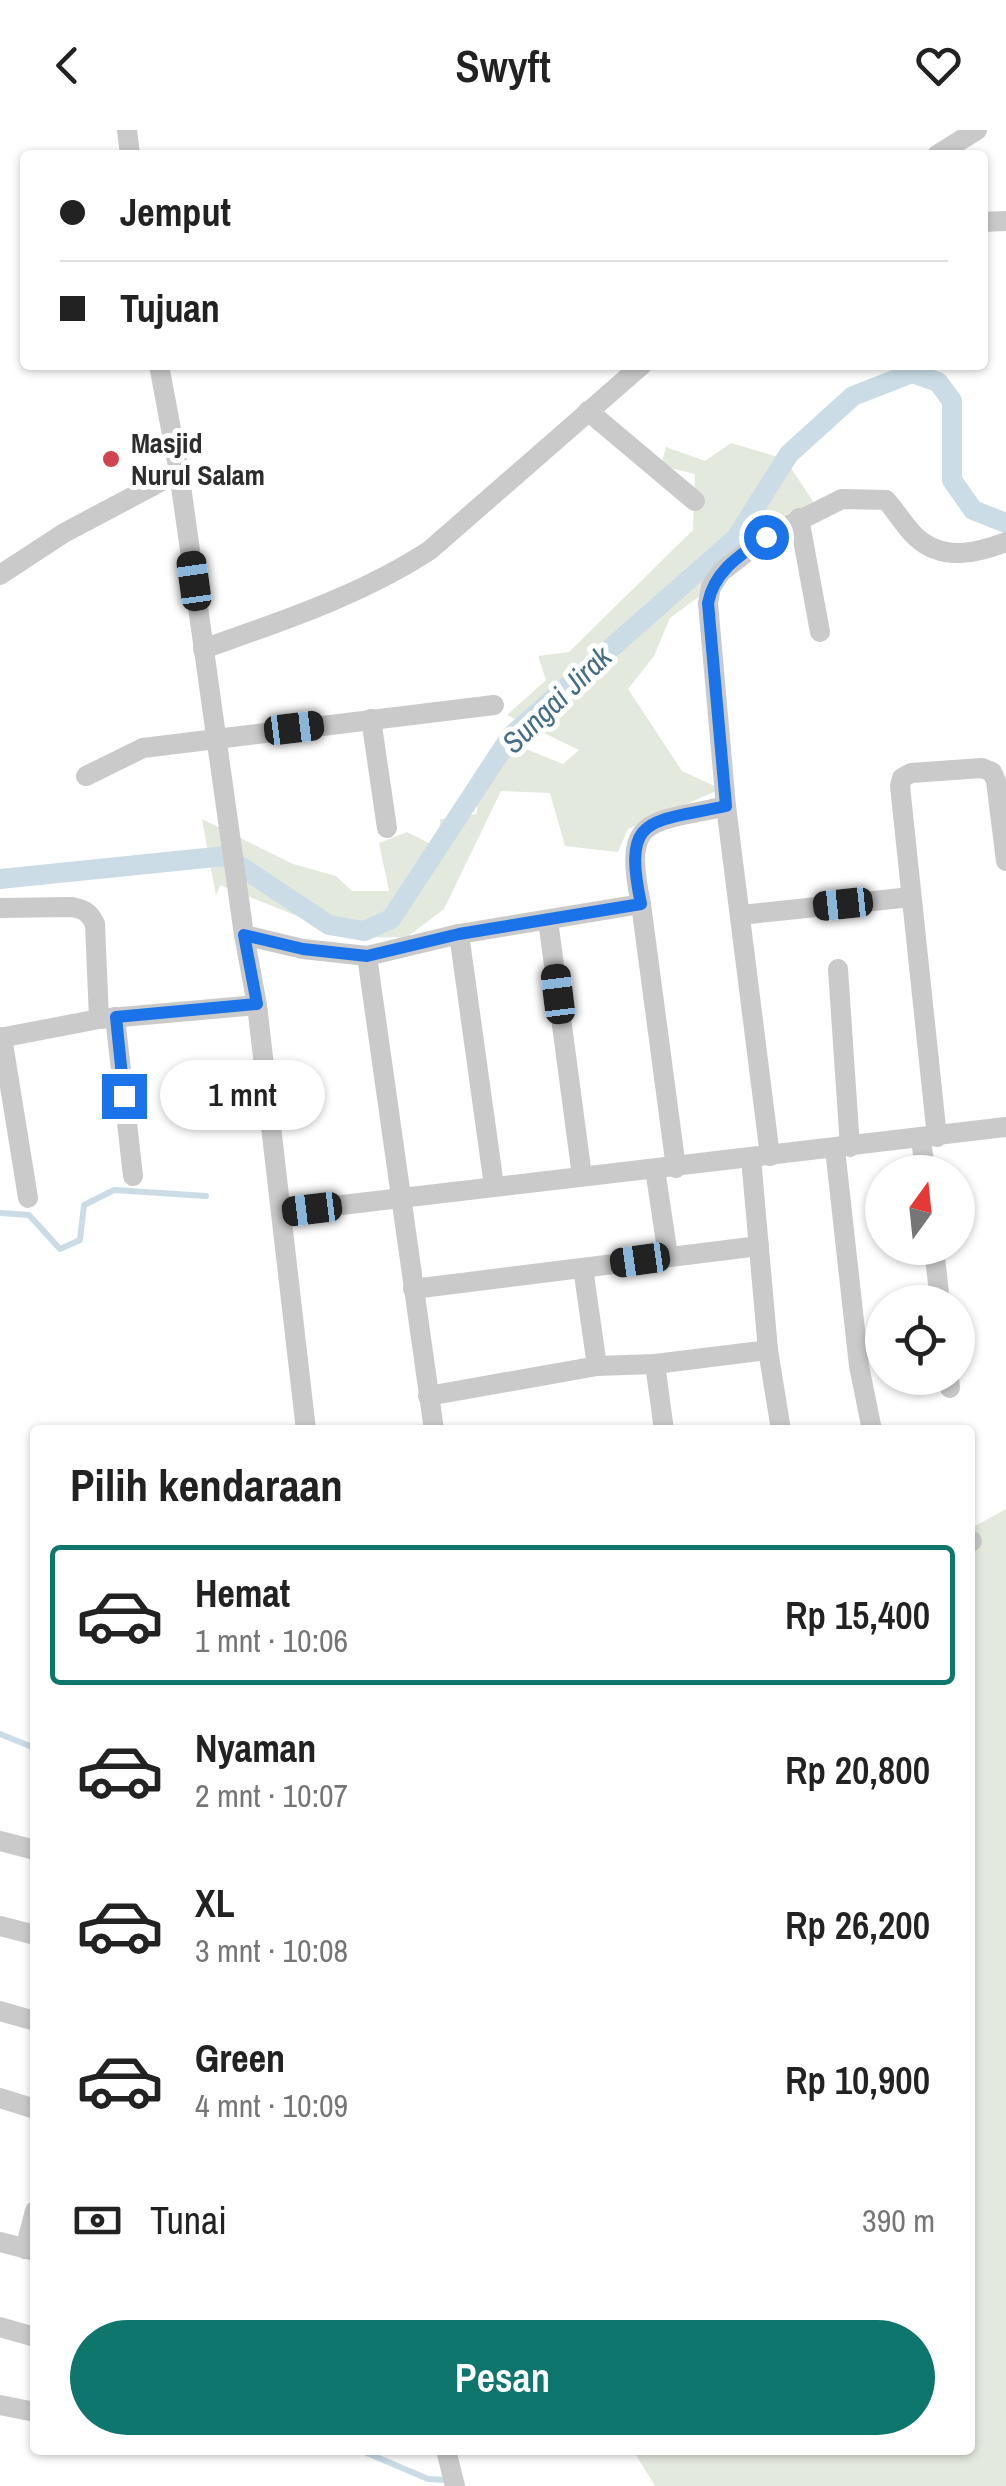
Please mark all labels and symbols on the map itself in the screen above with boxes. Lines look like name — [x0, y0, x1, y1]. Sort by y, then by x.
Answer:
place label: Masjid Nurul Salam — [131, 424, 265, 494]
marker: Masjid Nurul Salam — [100, 448, 122, 470]
route start — [744, 515, 789, 560]
car — [175, 549, 213, 613]
water label: Sungai Jirak — [493, 636, 621, 762]
car — [262, 709, 326, 747]
car — [812, 886, 874, 922]
car — [539, 962, 577, 1026]
callout: 1 mnt — [159, 1061, 324, 1131]
route end — [102, 1074, 147, 1119]
north arrow — [865, 1155, 975, 1265]
car — [280, 1190, 344, 1228]
car — [608, 1241, 672, 1279]

